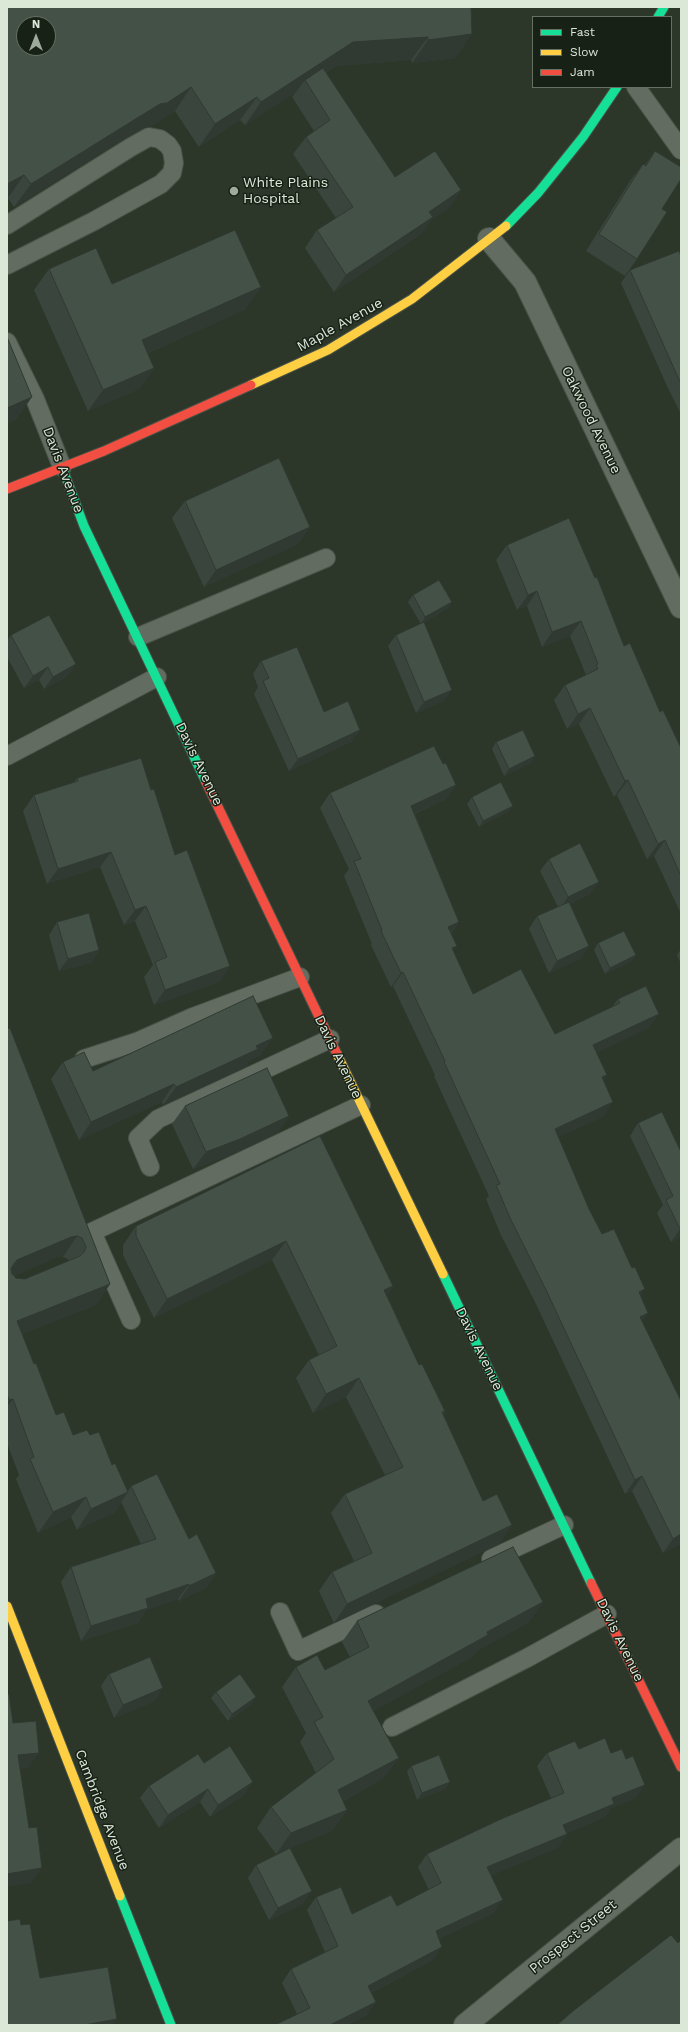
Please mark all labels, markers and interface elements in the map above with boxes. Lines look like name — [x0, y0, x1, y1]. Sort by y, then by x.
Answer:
north arrow — [16, 16, 56, 56]
legend — [532, 16, 672, 88]
text: N — [32, 18, 40, 31]
text: Fast — [570, 25, 595, 39]
text: Slow — [570, 45, 598, 59]
text: Jam — [570, 65, 595, 79]
place label: White Plains Hospital — [243, 175, 328, 208]
marker: White Plains Hospital — [228, 185, 240, 197]
street label: Maple Avenue — [294, 295, 386, 355]
street label: Oakwood Avenue — [558, 363, 624, 477]
street label: Davis Avenue — [39, 425, 87, 515]
street label: Davis Avenue — [172, 720, 226, 808]
street label: Davis Avenue — [311, 1013, 365, 1101]
street label: Davis Avenue — [452, 1305, 506, 1393]
street label: Davis Avenue — [593, 1596, 647, 1684]
street label: Cambridge Avenue — [71, 1747, 133, 1873]
street label: Prospect Street — [526, 1897, 620, 1977]

